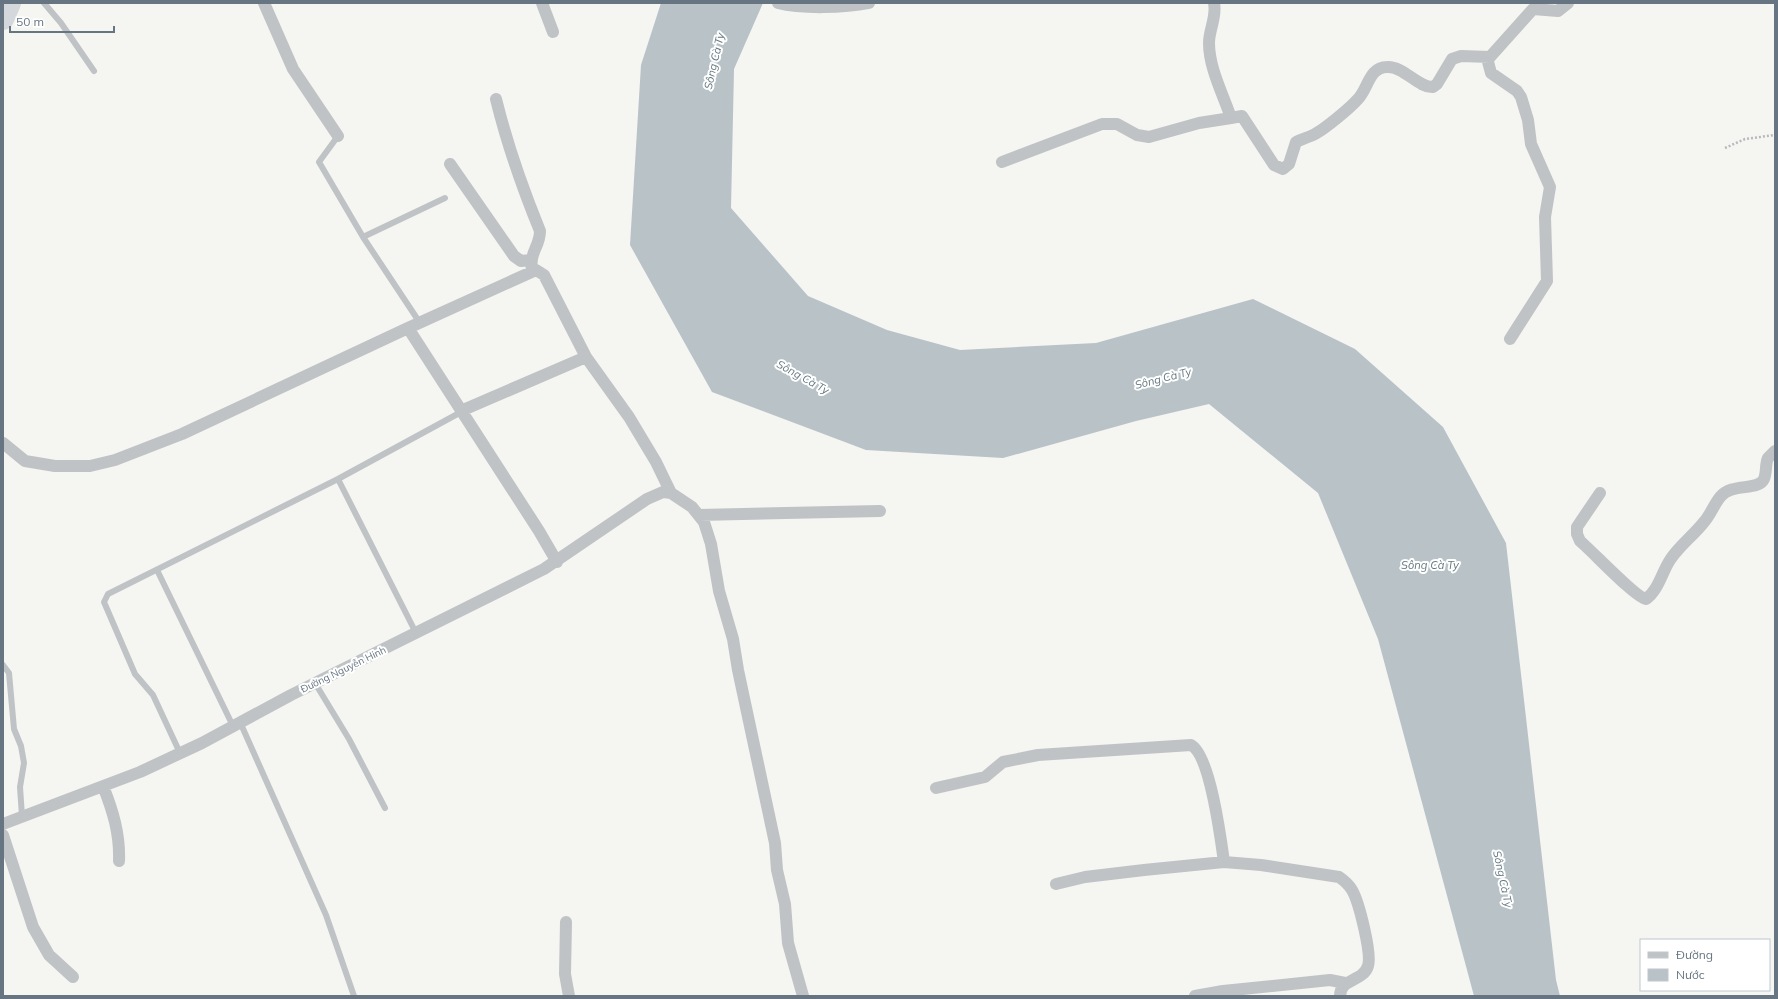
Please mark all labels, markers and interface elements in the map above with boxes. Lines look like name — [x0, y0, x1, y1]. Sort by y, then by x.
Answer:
scale bar — [10, 8, 114, 34]
text: 50 m — [16, 14, 44, 29]
water label: Sông Cà Ty — [701, 30, 728, 91]
water label: Sông Cà Ty — [774, 357, 833, 398]
water label: Sông Cà Ty — [1133, 364, 1194, 392]
water label: Sông Cà Ty — [1401, 558, 1460, 572]
street label: Đường Nguyễn Hinh — [298, 643, 388, 696]
water label: Sông Cà Ty — [1490, 849, 1516, 910]
legend — [1640, 939, 1770, 991]
text: Đường — [1676, 947, 1713, 962]
text: Nước — [1676, 967, 1705, 982]

